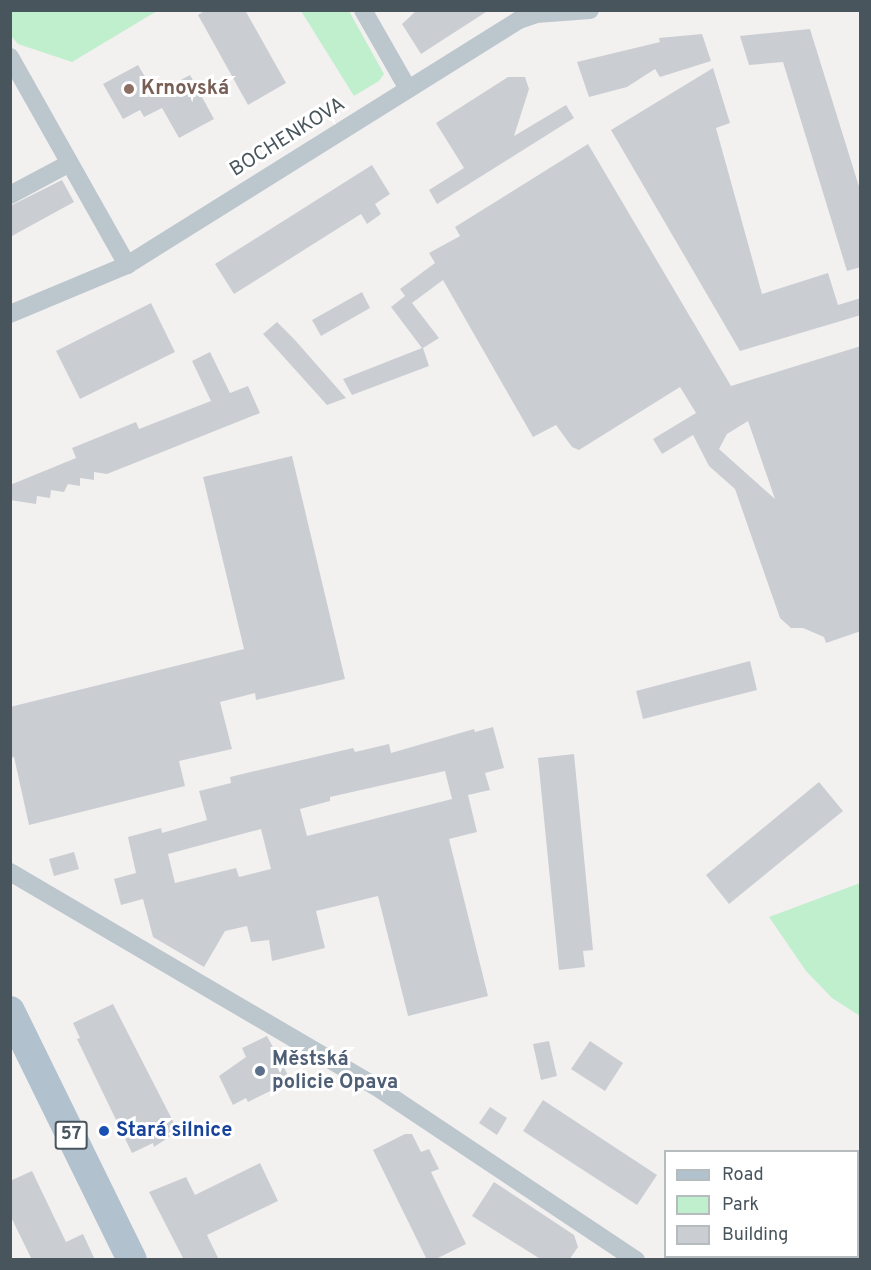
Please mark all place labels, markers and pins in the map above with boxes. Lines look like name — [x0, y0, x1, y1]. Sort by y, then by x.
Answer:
place label: Krnovská — [141, 77, 229, 101]
marker: Krnovská — [122, 82, 136, 96]
place label: Městská policie Opava — [272, 1048, 398, 1095]
marker: Městská policie Opava — [253, 1064, 267, 1078]
place label: Stará silnice — [116, 1119, 232, 1143]
marker: Stará silnice — [97, 1124, 111, 1138]

